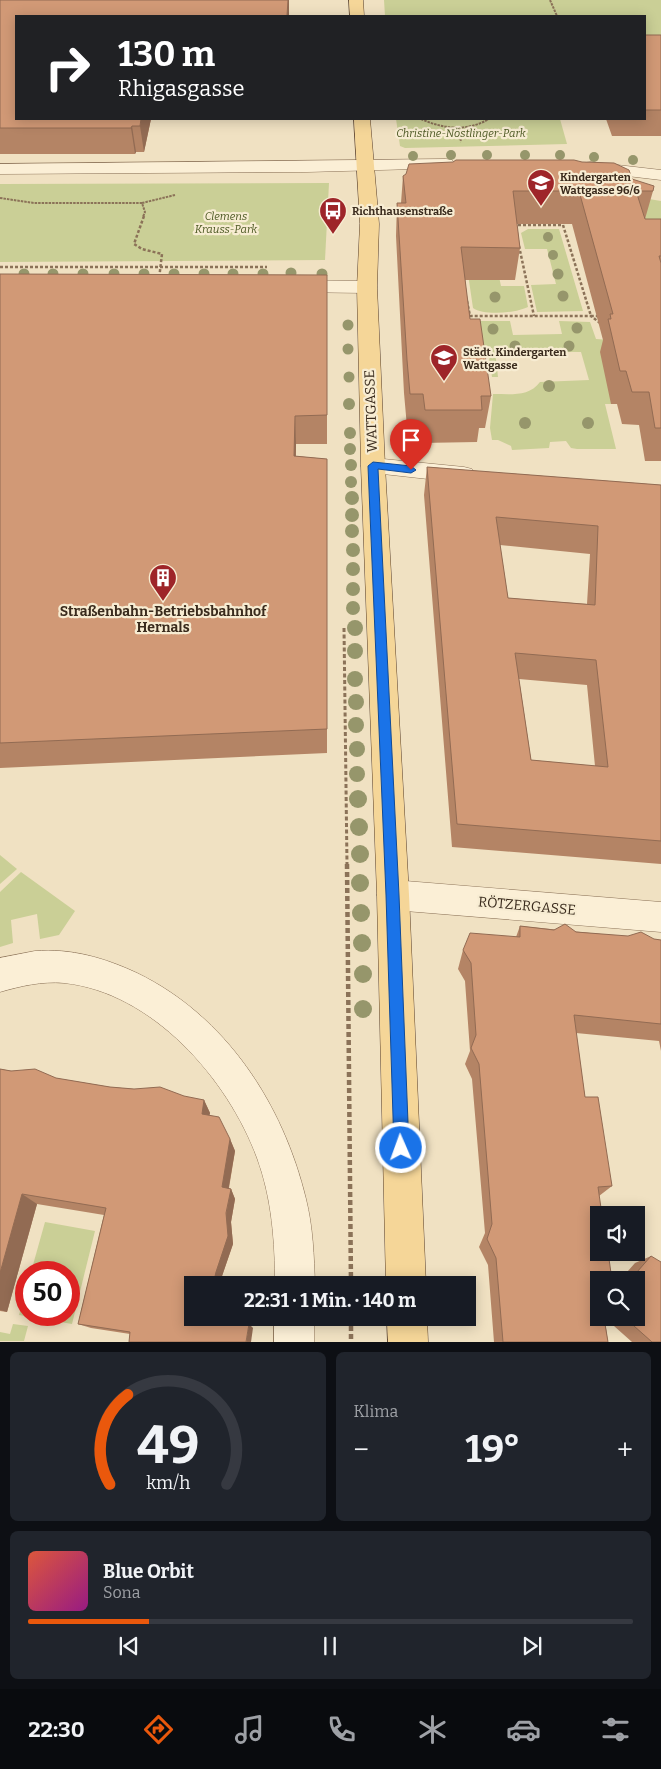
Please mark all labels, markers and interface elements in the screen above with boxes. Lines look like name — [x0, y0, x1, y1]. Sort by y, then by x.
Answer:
text: 130 m — [118, 33, 215, 75]
icon: right — [35, 35, 100, 100]
text: Rhigasgasse — [118, 75, 244, 102]
park label: Christine-Nöstlinger-Park — [396, 127, 527, 140]
school or university icon: Kindergarten Wattgasse 96/6 — [526, 168, 556, 207]
place label: Kindergarten Wattgasse 96/6 — [560, 171, 640, 197]
bus stop icon: Richthausenstraße — [318, 196, 348, 235]
place label: Richthausenstraße — [352, 205, 453, 218]
park label: Clemens Krauss-Park — [195, 210, 258, 236]
school or university icon: Städt. Kindergarten Wattgasse — [429, 343, 459, 382]
place label: Städt. Kindergarten Wattgasse — [463, 346, 566, 372]
street label: WATTGASSE — [361, 369, 381, 453]
pin — [390, 419, 432, 470]
icon: arrive — [397, 426, 425, 454]
building icon: Straßenbahn-Betriebsbahnhof Hernals — [148, 563, 178, 602]
place label: Straßenbahn-Betriebsbahnhof Hernals — [60, 603, 267, 636]
street label: RÖTZERGASSE — [478, 893, 576, 919]
position arrow — [374, 1121, 426, 1173]
map controls — [590, 1206, 645, 1326]
button: sound — [590, 1206, 645, 1261]
speed limit sign: 50 — [15, 1261, 80, 1326]
button: search — [590, 1271, 645, 1326]
text: 22:31 · 1 Min. · 140 m — [244, 1289, 416, 1312]
text: Klima — [354, 1402, 398, 1421]
text: 49 — [137, 1414, 199, 1477]
text: 19° — [465, 1426, 521, 1472]
text: − — [354, 1433, 369, 1466]
text: + — [617, 1433, 633, 1466]
text: km/h — [146, 1472, 190, 1494]
text: Blue Orbit — [103, 1560, 194, 1583]
text: Sona — [103, 1583, 140, 1602]
icon: previous — [115, 1632, 143, 1660]
icon: pause — [316, 1632, 344, 1660]
icon: next — [518, 1632, 546, 1660]
icon: directions — [141, 1712, 176, 1747]
icon: music — [232, 1712, 267, 1747]
icon: phone — [324, 1712, 359, 1747]
icon: climate — [415, 1712, 450, 1747]
icon: car — [506, 1712, 541, 1747]
icon: filters — [598, 1712, 633, 1747]
text: 22:30 — [28, 1716, 85, 1743]

